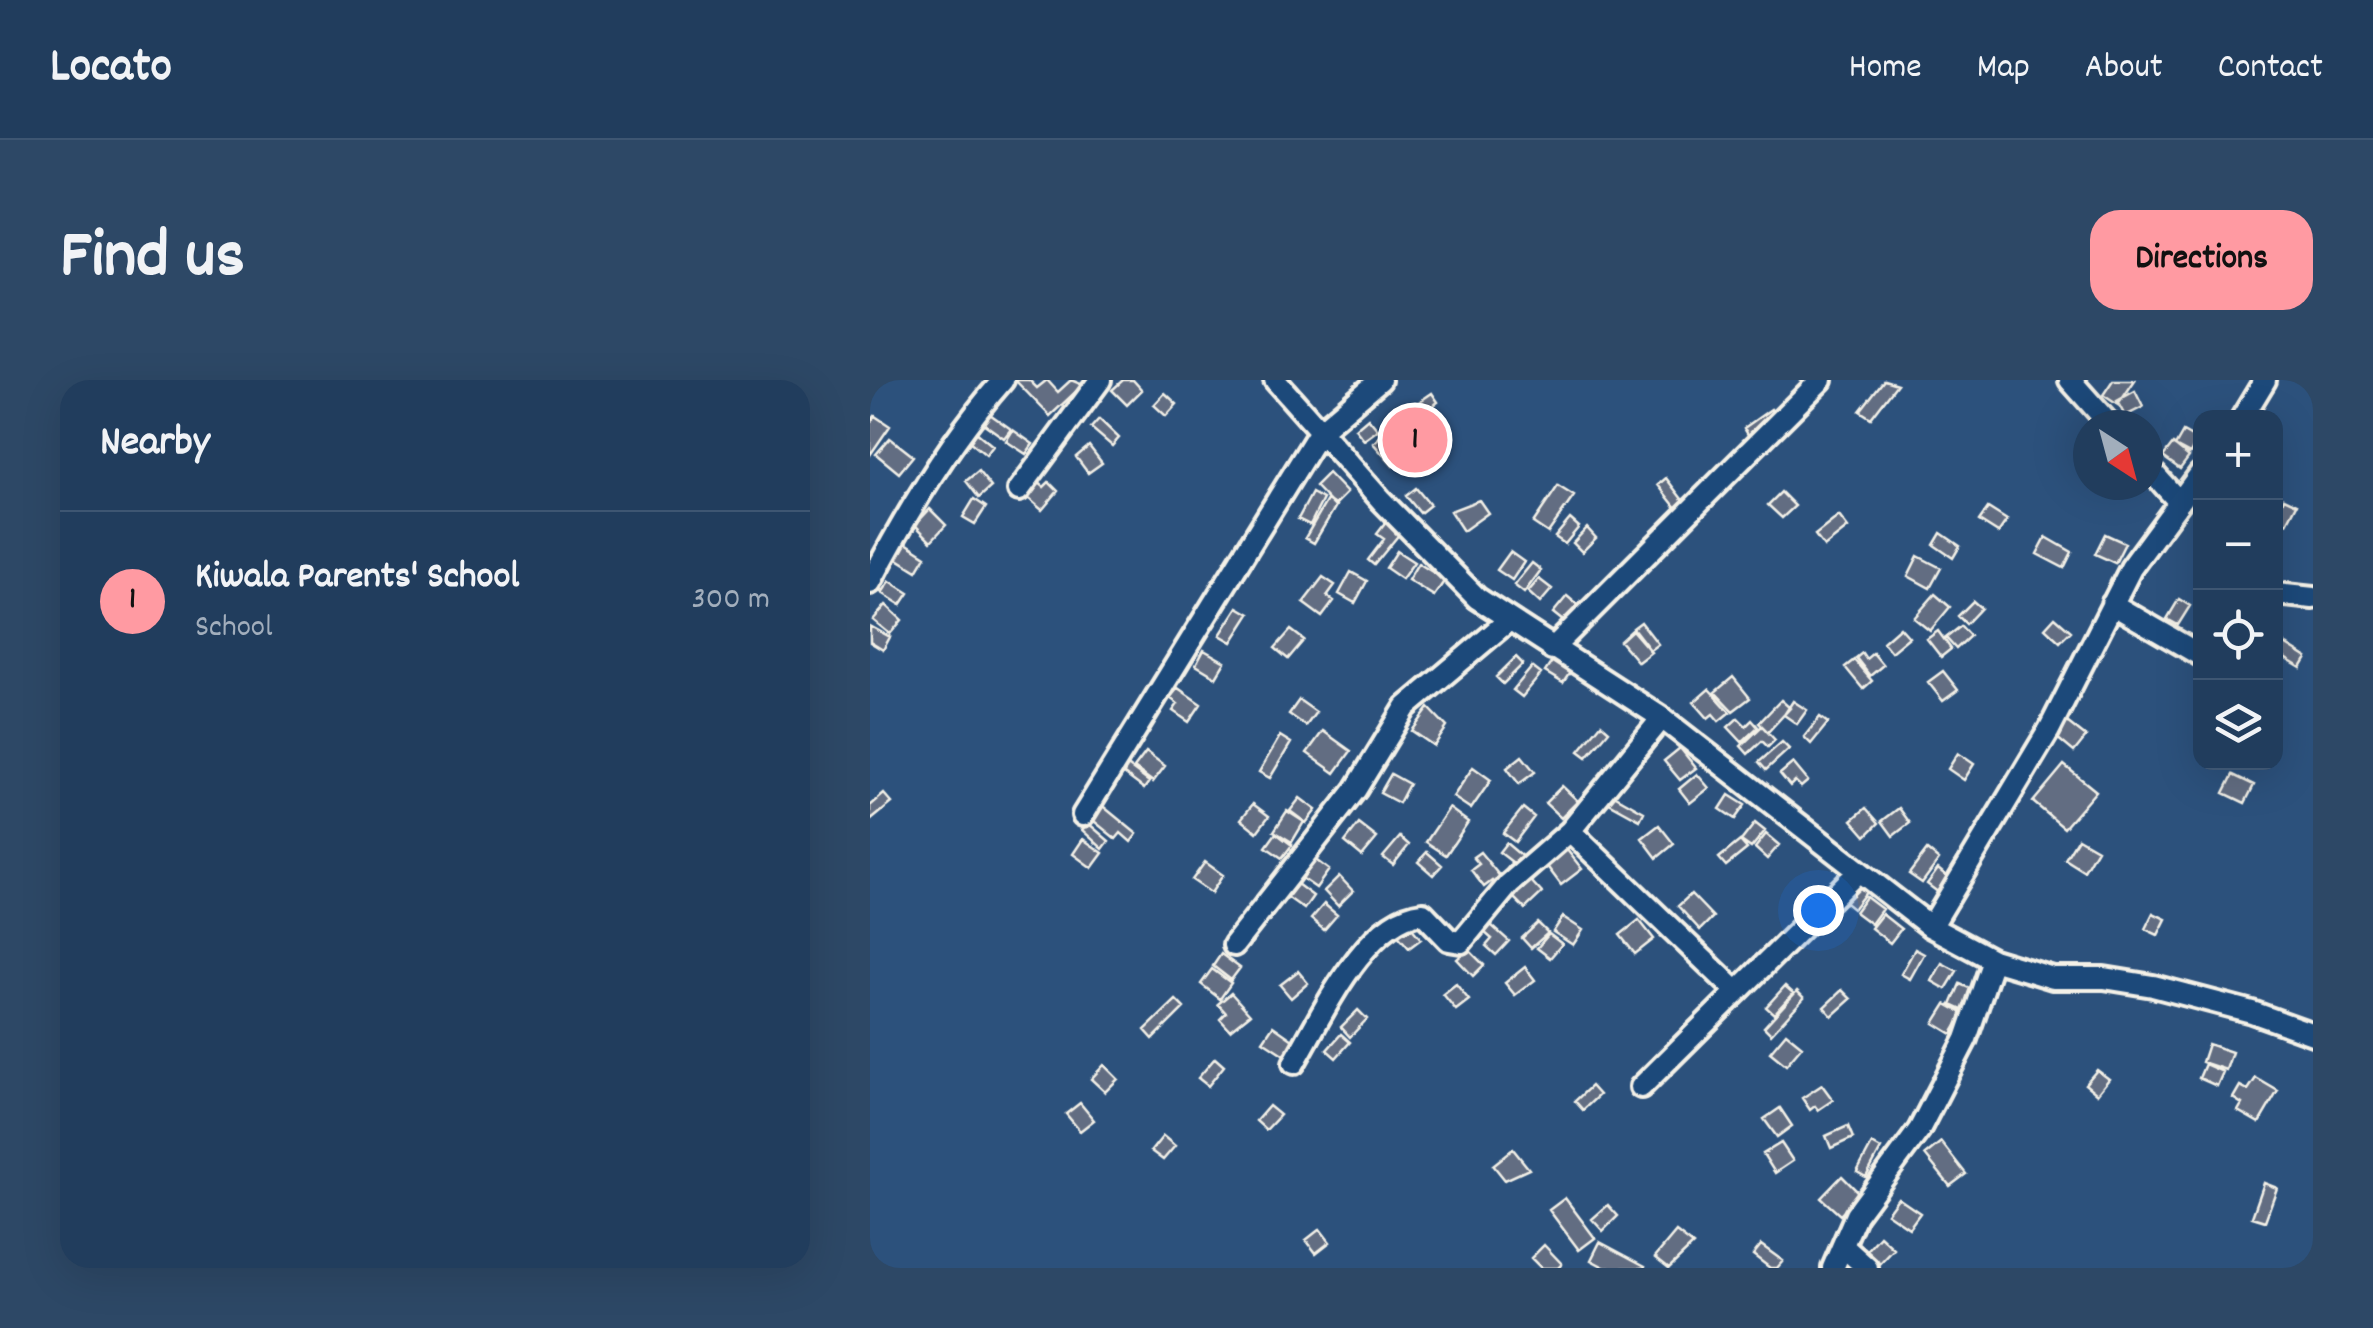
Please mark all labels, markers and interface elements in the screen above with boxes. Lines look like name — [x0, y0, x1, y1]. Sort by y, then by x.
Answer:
text: Locato — [50, 35, 172, 104]
text: Home — [1849, 44, 1922, 94]
text: Map — [1977, 44, 2030, 94]
text: About — [2085, 44, 2163, 94]
text: Contact — [2218, 44, 2323, 94]
text: Find us — [60, 210, 245, 310]
button: Directions — [2090, 210, 2313, 310]
pin: 1 — [1382, 402, 1448, 478]
north arrow — [2073, 410, 2163, 500]
map controls — [2193, 410, 2283, 770]
button: + — [2193, 410, 2283, 500]
text: Nearby — [100, 415, 210, 475]
button: − — [2193, 500, 2283, 590]
text: Kiwala Parents' School — [195, 551, 519, 606]
text: 1 — [129, 578, 136, 624]
text: 300 m — [692, 578, 770, 624]
button: locate — [2193, 590, 2283, 680]
text: School — [195, 606, 273, 652]
button: layers — [2193, 680, 2283, 770]
your location — [1793, 885, 1844, 936]

